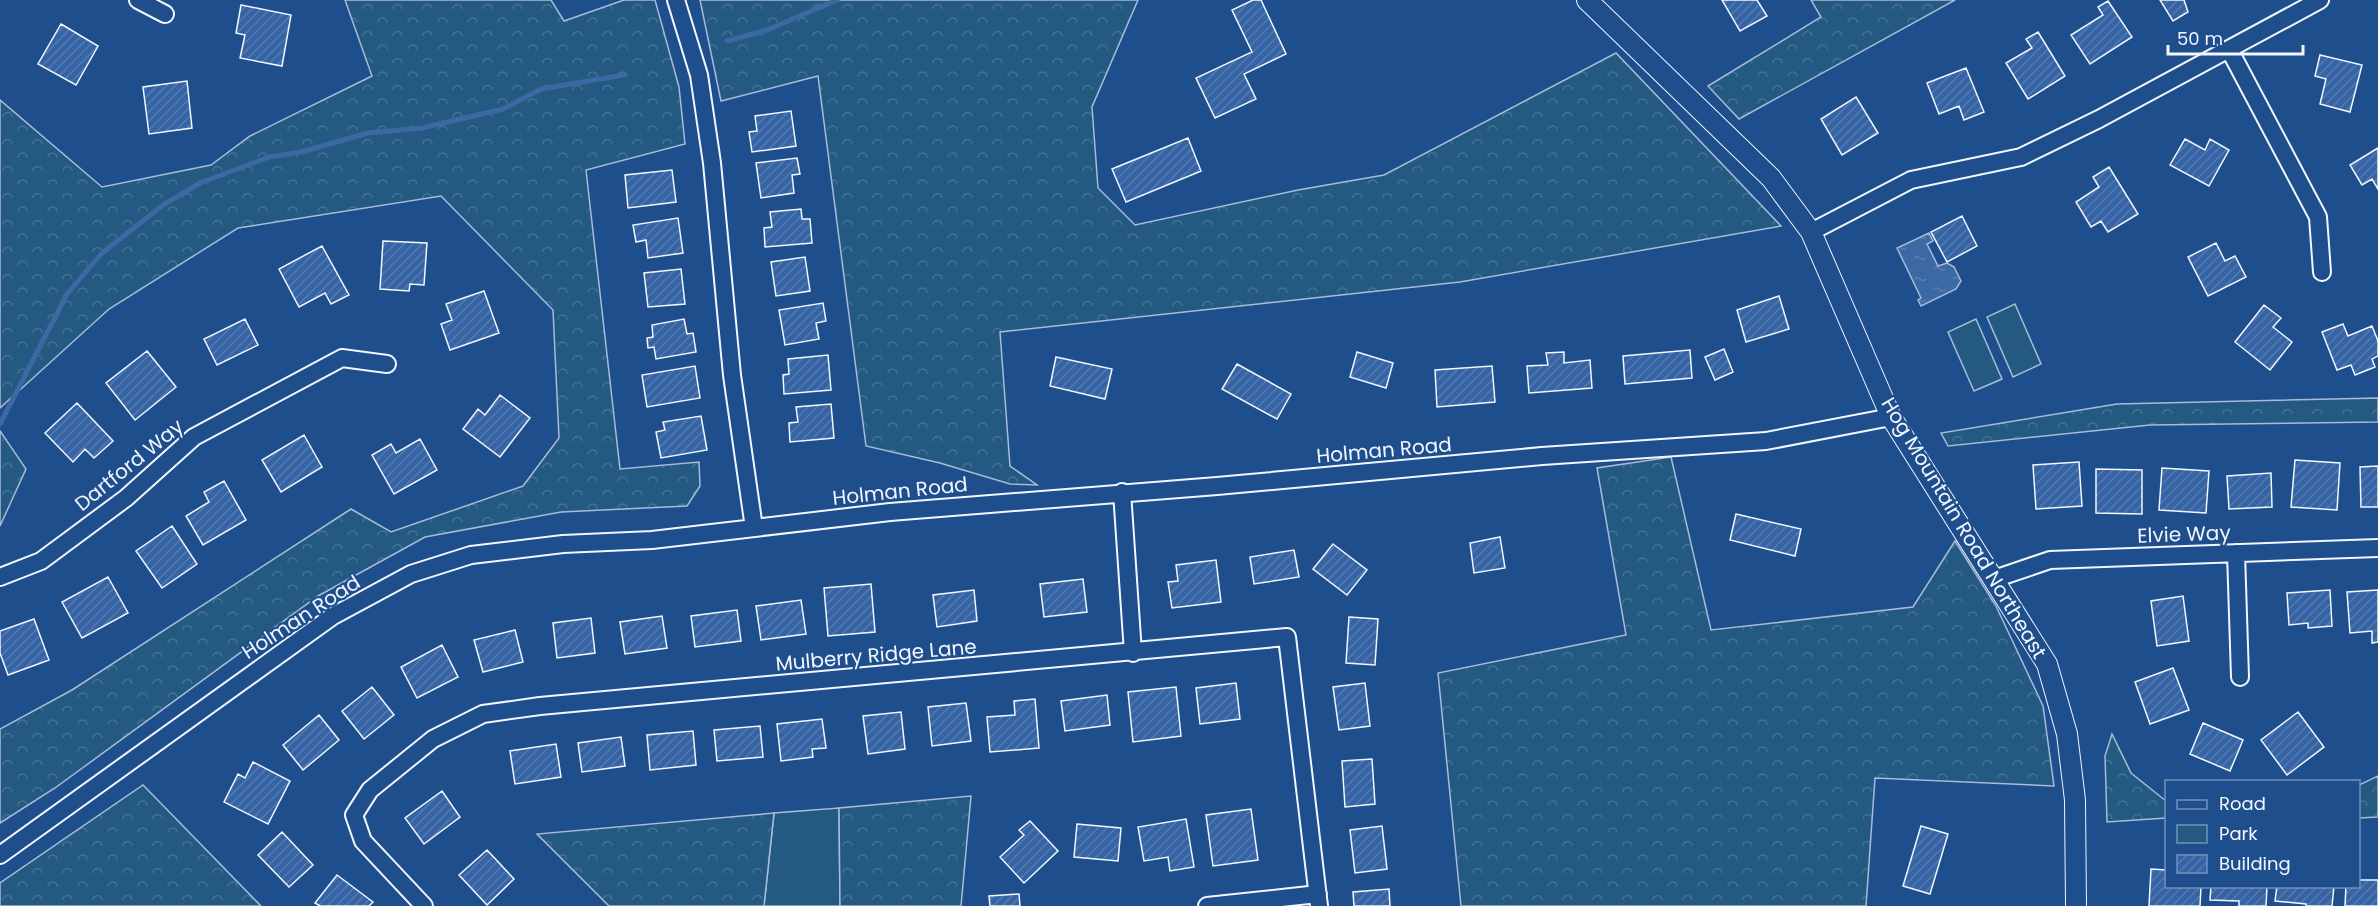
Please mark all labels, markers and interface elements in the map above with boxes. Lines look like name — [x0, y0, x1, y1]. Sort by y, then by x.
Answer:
scale bar — [2168, 18, 2303, 56]
text: 50 m — [2177, 26, 2223, 51]
street label: Hog Mountain Road Northeast — [1875, 392, 2053, 664]
street label: Dartford Way — [69, 412, 189, 518]
street label: Holman Road — [1315, 430, 1453, 470]
street label: Holman Road — [831, 470, 969, 512]
street label: Elvie Way — [2137, 518, 2231, 550]
street label: Holman Road — [236, 568, 366, 666]
street label: Mulberry Ridge Lane — [774, 632, 978, 678]
legend — [2165, 780, 2360, 888]
text: Road — [2219, 791, 2266, 816]
text: Park — [2219, 821, 2258, 846]
text: Building — [2219, 851, 2291, 876]

